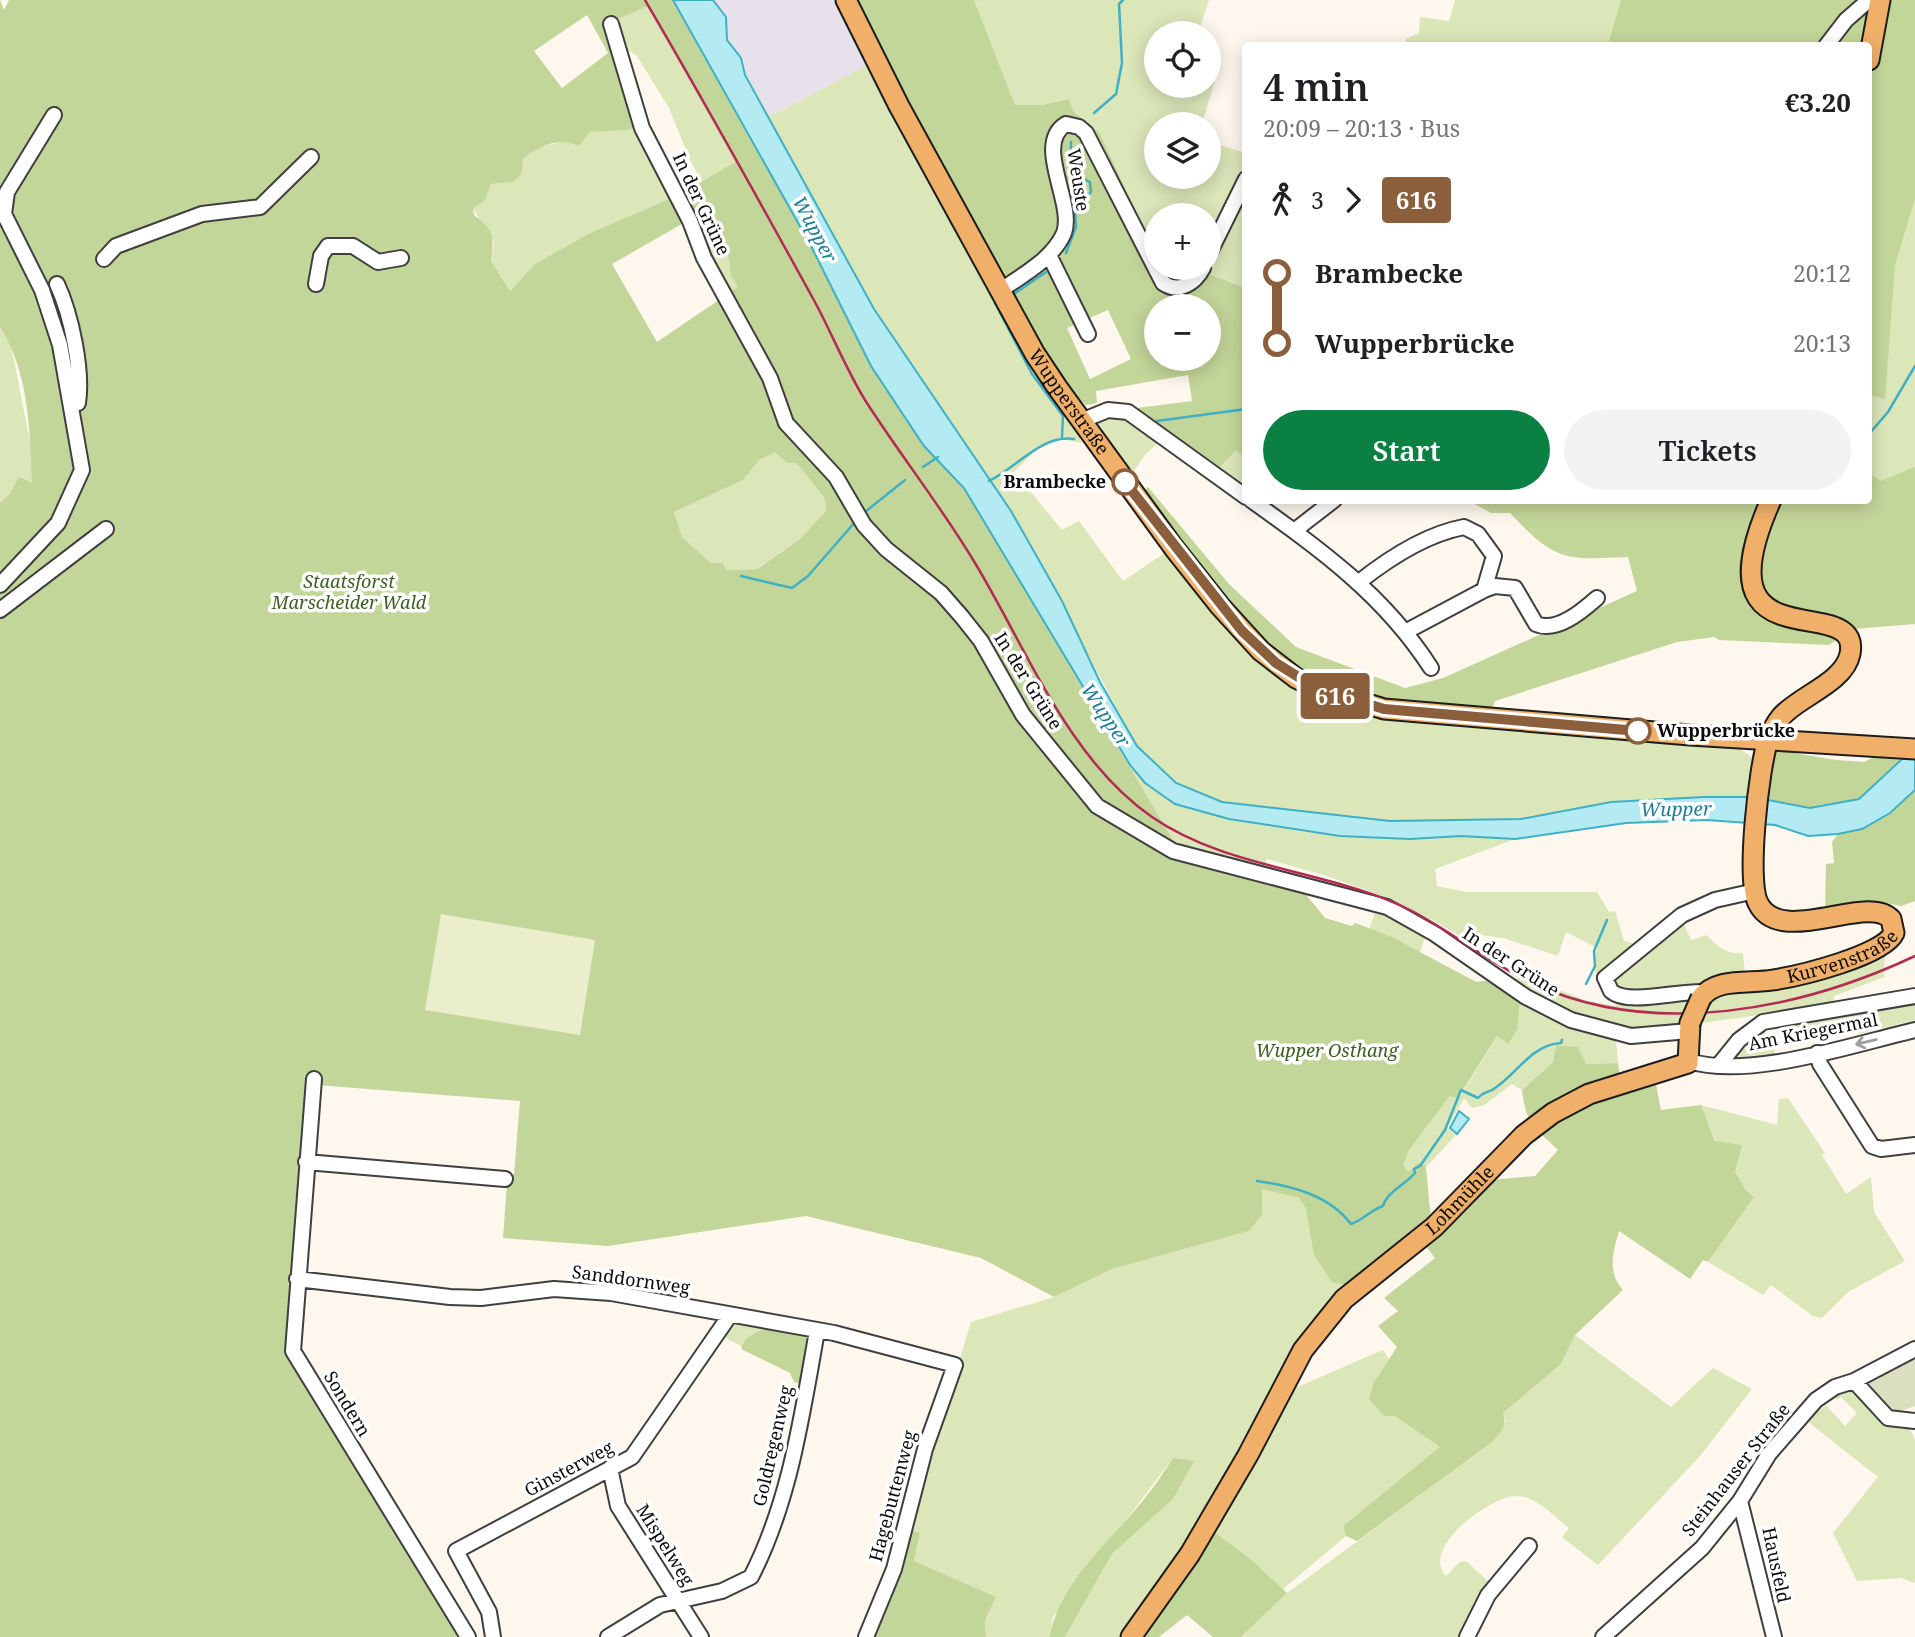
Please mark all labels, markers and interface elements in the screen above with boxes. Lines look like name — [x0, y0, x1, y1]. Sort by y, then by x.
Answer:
map controls — [1144, 21, 1221, 371]
button: locate — [1144, 21, 1221, 98]
text: 4 min — [1263, 60, 1369, 112]
text: €3.20 — [1785, 84, 1851, 120]
button: layers — [1144, 112, 1221, 189]
text: 20:09 – 20:13 · Bus — [1263, 112, 1460, 144]
street label: Weuste — [1062, 147, 1096, 213]
street label: In der Grüne — [668, 148, 736, 259]
icon: walk — [1263, 181, 1301, 219]
icon: forward — [1334, 181, 1372, 219]
text: 616 — [1396, 183, 1437, 216]
text: 3 — [1311, 184, 1324, 216]
water label: Wupper — [787, 191, 843, 267]
button: + — [1144, 203, 1221, 280]
text: Brambecke — [1315, 255, 1463, 291]
text: 20:12 — [1793, 257, 1851, 289]
button: − — [1144, 294, 1221, 371]
text: Wupperbrücke — [1315, 325, 1515, 361]
text: 20:13 — [1793, 327, 1851, 359]
street label: Wupperstraße — [1024, 344, 1115, 459]
button: Start — [1263, 410, 1550, 490]
button: Tickets — [1564, 410, 1851, 490]
place label: Brambecke — [1003, 469, 1106, 493]
marker: Brambecke — [1112, 469, 1138, 495]
park label: Staatsforst Marscheider Wald — [271, 569, 427, 614]
street label: In der Grüne — [989, 627, 1068, 734]
line badge: 616 — [1295, 673, 1375, 719]
water label: Wupper — [1075, 678, 1137, 752]
text: 616 — [1315, 679, 1355, 712]
marker: Wupperbrücke — [1625, 718, 1651, 744]
place label: Wupperbrücke — [1657, 718, 1795, 742]
water label: Wupper — [1640, 795, 1712, 823]
street label: In der Grüne — [1459, 921, 1565, 1001]
street label: Kurvenstraße — [1784, 925, 1903, 988]
street label: Am Kriegermal — [1746, 1007, 1880, 1055]
one-way arrow — [1855, 1035, 1878, 1049]
park label: Wupper Osthang — [1256, 1038, 1399, 1062]
street label: Lohmühle — [1421, 1160, 1499, 1240]
street label: Sanddornweg — [571, 1259, 692, 1299]
street label: Sondern — [319, 1366, 377, 1441]
street label: Goldregenweg — [746, 1382, 798, 1509]
street label: Steinhauser Straße — [1676, 1398, 1795, 1541]
street label: Hagebuttenweg — [863, 1427, 921, 1564]
street label: Ginsterweg — [520, 1434, 618, 1502]
street label: Mispelweg — [631, 1499, 701, 1590]
street label: Hausfeld — [1757, 1525, 1797, 1605]

